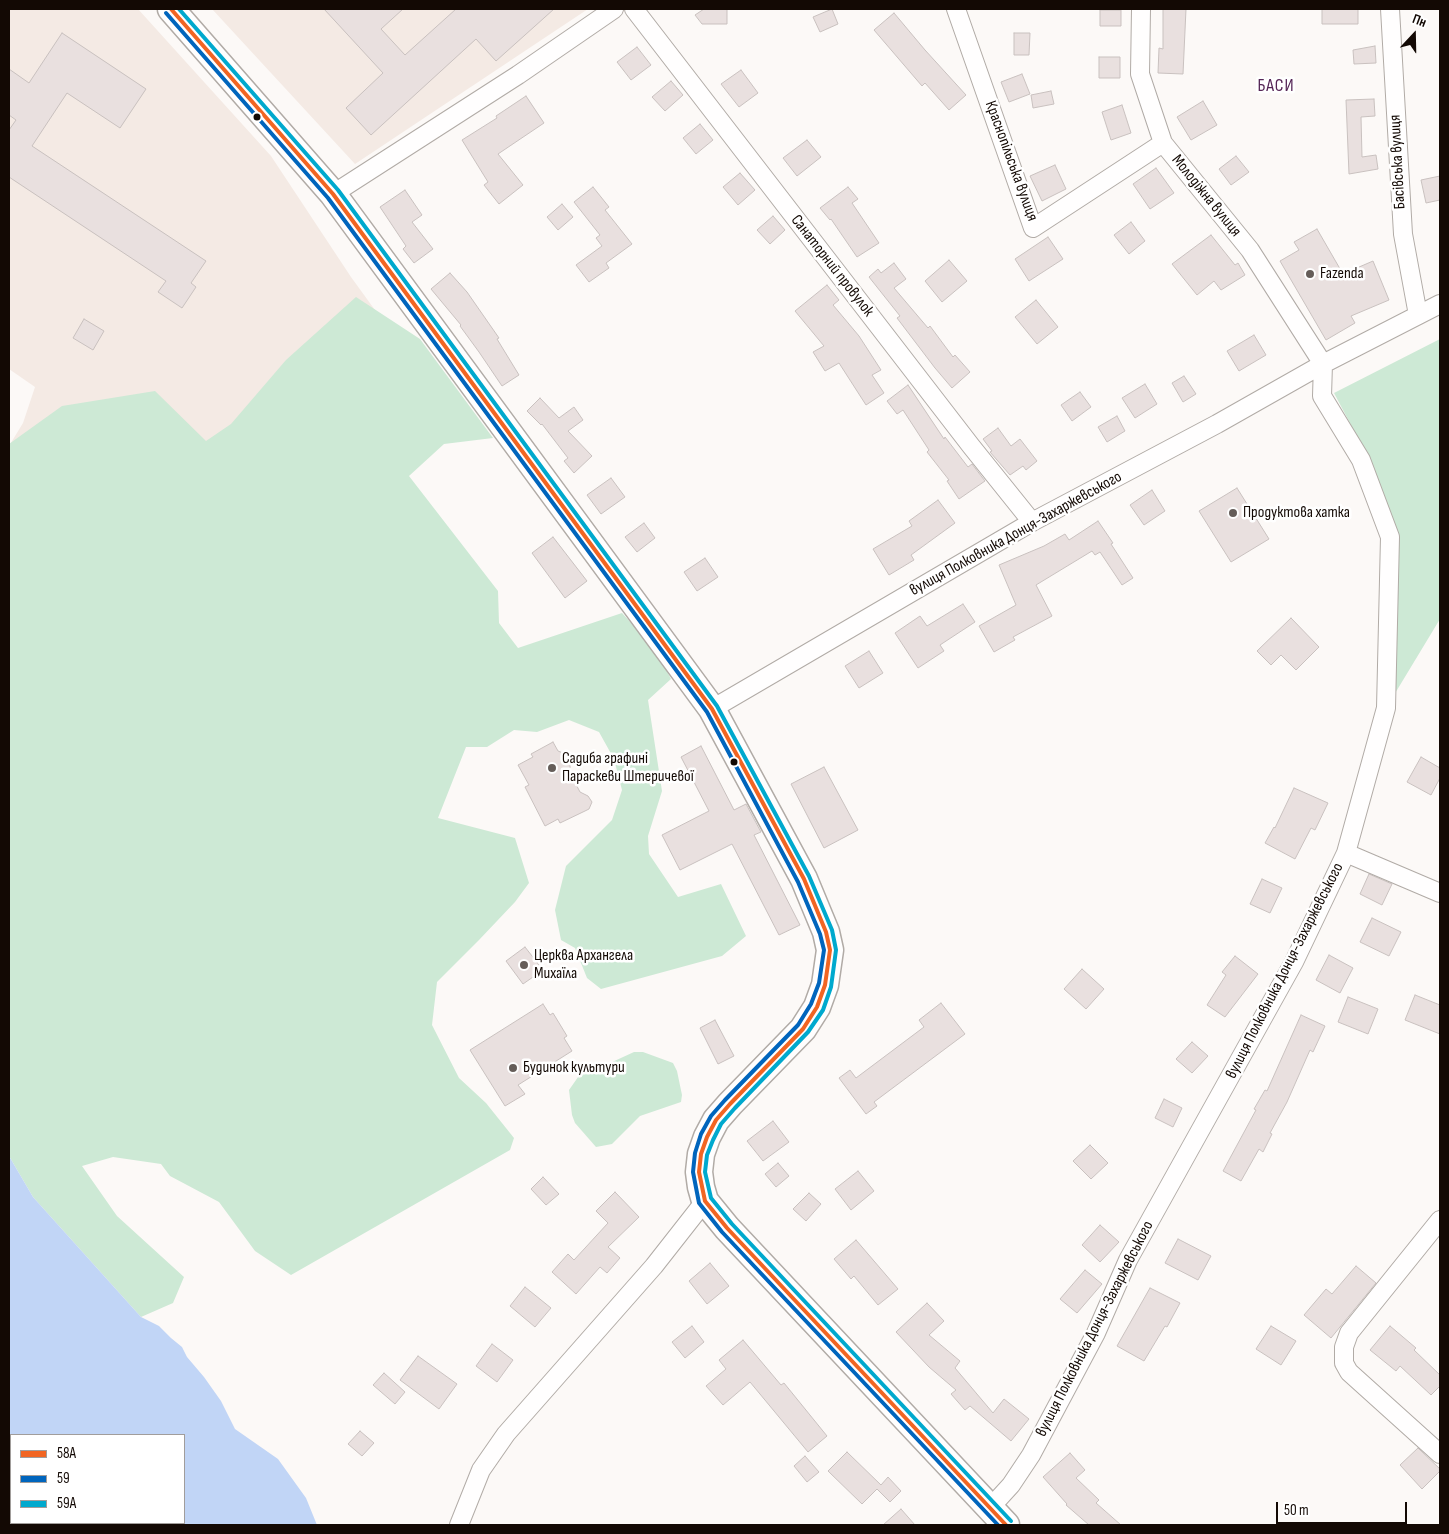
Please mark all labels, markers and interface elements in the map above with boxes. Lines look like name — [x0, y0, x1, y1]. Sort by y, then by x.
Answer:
north arrow — [1389, 10, 1439, 60]
text: Пн — [1410, 10, 1429, 31]
district label: БАСИ — [1257, 75, 1295, 97]
street label: Краснопільська вулиця — [980, 98, 1042, 224]
unlabelled marker — [252, 112, 262, 122]
street label: Басівська вулиця — [1386, 114, 1410, 210]
street label: Молодіжна вулиця — [1167, 151, 1245, 241]
street label: Санаторний провулок — [786, 211, 878, 321]
place label: Fazenda — [1320, 264, 1364, 284]
marker: Fazenda — [1304, 268, 1316, 280]
street label: вулиця Полковника Донця-Захаржевського — [907, 468, 1125, 600]
place label: Продуктова хатка — [1243, 503, 1350, 523]
marker: Продуктова хатка — [1227, 507, 1239, 519]
place label: Садиба графині Параскеви Штеричевої — [562, 749, 694, 787]
unlabelled marker — [729, 757, 739, 767]
marker: Садиба графині Параскеви Штеричевої — [546, 762, 558, 774]
street label: вулиця Полковника Донця-Захаржевського — [1222, 860, 1348, 1082]
place label: Церква Архангела Михаїла — [534, 946, 633, 984]
marker: Церква Архангела Михаїла — [518, 959, 530, 971]
place label: Будинок культури — [523, 1058, 625, 1078]
marker: Будинок культури — [507, 1062, 519, 1074]
street label: вулиця Полковника Донця-Захаржевського — [1032, 1218, 1158, 1440]
legend — [10, 1434, 185, 1524]
text: 58А — [57, 1444, 76, 1463]
text: 59 — [57, 1469, 70, 1488]
scale bar — [1279, 1492, 1410, 1524]
text: 59А — [57, 1494, 76, 1513]
text: 50 m — [1284, 1501, 1309, 1520]

